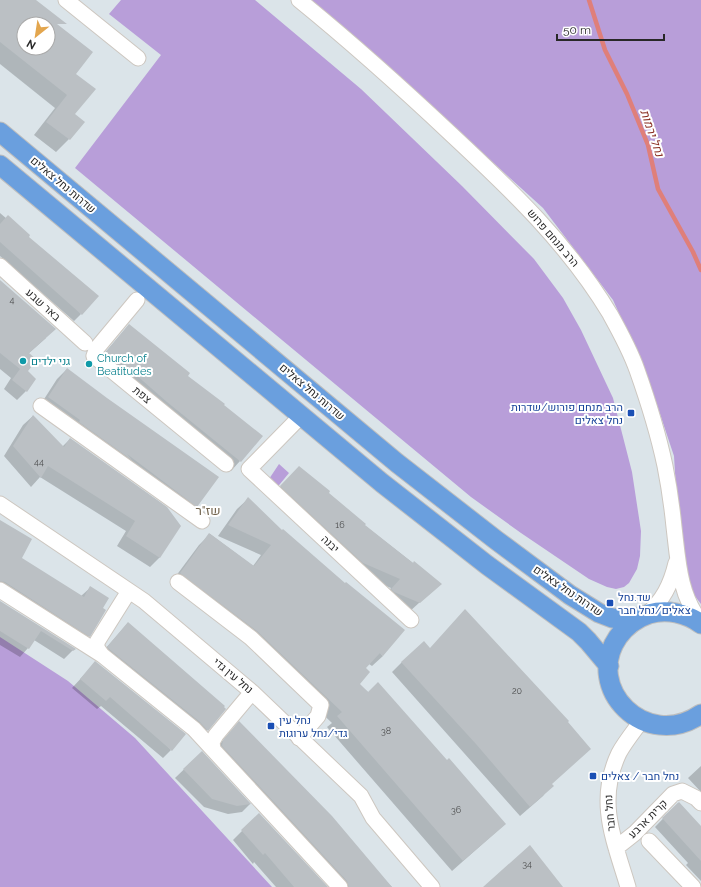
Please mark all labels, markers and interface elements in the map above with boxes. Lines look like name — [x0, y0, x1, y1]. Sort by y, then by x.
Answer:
north arrow — [16, 16, 56, 56]
scale bar — [557, 16, 664, 42]
text: 50 m — [563, 23, 591, 37]
text: N — [24, 36, 38, 52]
water label: נחל ירמות — [637, 108, 667, 160]
street label: שדרות נחל צאלים — [28, 154, 98, 216]
street label: הרב מנחם פרוש — [524, 207, 582, 269]
street label: באר שבע — [23, 286, 63, 324]
house number: 4 — [10, 295, 15, 305]
place label: Church of Beatitudes — [97, 352, 152, 378]
place label: גני ילדים — [31, 355, 70, 368]
marker: גני ילדים — [18, 356, 28, 366]
marker: Church of Beatitudes — [84, 359, 94, 369]
street label: שדרות נחל צאלים — [277, 361, 347, 423]
street label: צפת — [130, 384, 154, 406]
place label: הרב מנחם פורוש/שדרות נחל צאלים — [511, 401, 623, 427]
marker: הרב מנחם פורוש/שדרות נחל צאלים — [626, 408, 636, 418]
house number: 44 — [34, 457, 44, 467]
district label: שז"ר — [195, 503, 221, 518]
house number: 16 — [335, 520, 345, 530]
street label: יבנה — [318, 533, 342, 555]
street label: שדרות נחל צאלים — [531, 563, 605, 619]
place label: שד.נחל צאלים/נחל חבר — [618, 591, 691, 617]
marker: שד.נחל צאלים/נחל חבר — [605, 598, 615, 608]
street label: נחל עין גדי — [210, 656, 256, 696]
house number: 20 — [512, 686, 523, 696]
place label: נחל עין גדי/נחל ערוגות — [279, 714, 347, 740]
marker: נחל עין גדי/נחל ערוגות — [266, 721, 276, 731]
house number: 38 — [381, 726, 391, 736]
place label: נחל חבר / צאלים — [601, 770, 679, 783]
marker: נחל חבר / צאלים — [588, 771, 598, 781]
street label: נחל חבר — [602, 794, 618, 832]
street label: קרית ארבע — [626, 797, 670, 841]
house number: 36 — [451, 805, 462, 815]
house number: 34 — [522, 859, 532, 869]

